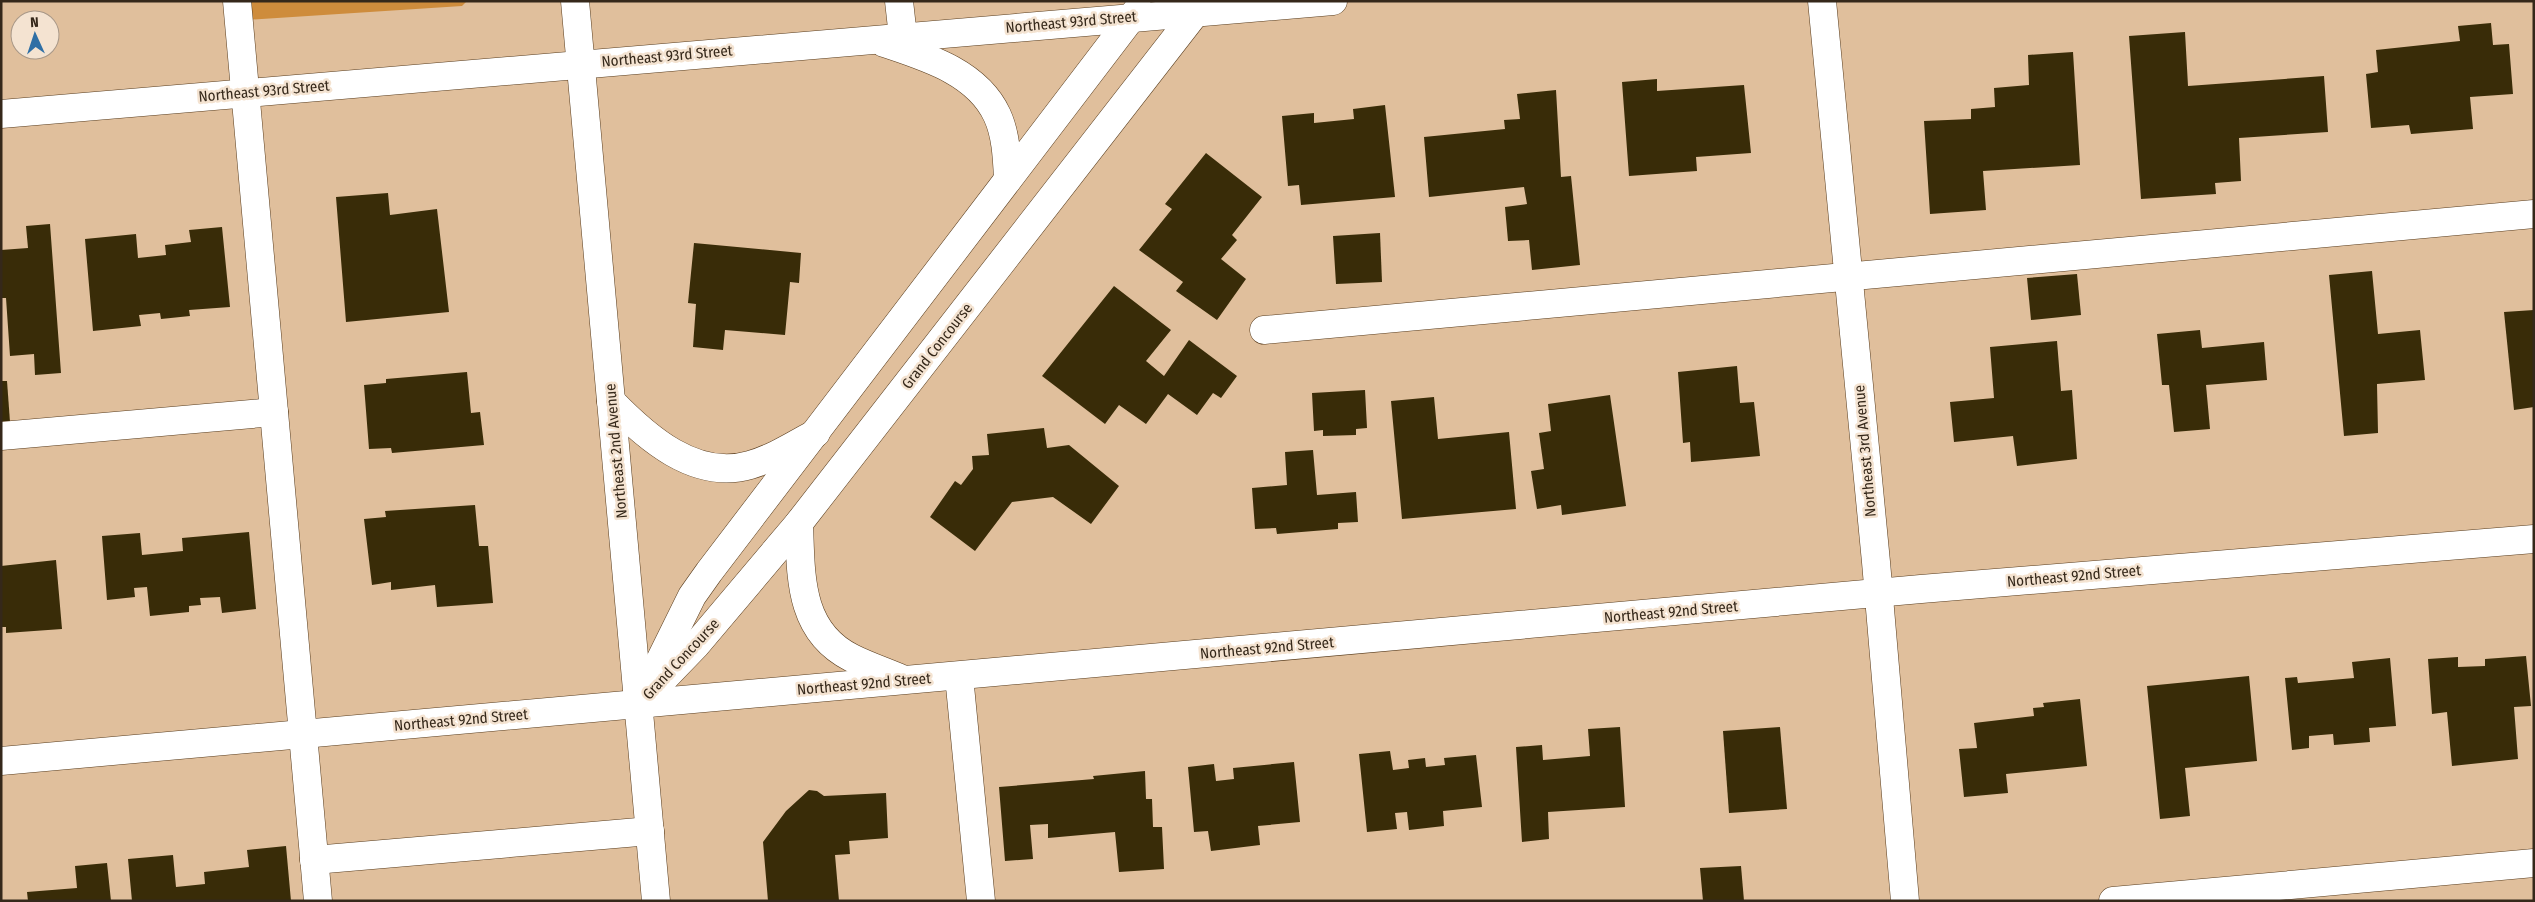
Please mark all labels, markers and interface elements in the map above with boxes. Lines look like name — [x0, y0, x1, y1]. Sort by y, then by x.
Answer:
street label: Northeast 93rd Street — [1005, 7, 1137, 37]
north arrow — [10, 10, 60, 60]
text: N — [30, 14, 39, 31]
street label: Northeast 93rd Street — [601, 41, 733, 71]
street label: Northeast 93rd Street — [198, 76, 330, 106]
street label: Grand Concourse — [898, 299, 976, 393]
street label: Northeast 2nd Avenue — [601, 383, 631, 519]
street label: Northeast 3rd Avenue — [1850, 384, 1880, 518]
street label: Northeast 92nd Street — [2006, 561, 2142, 591]
street label: Northeast 92nd Street — [1603, 597, 1739, 627]
street label: Grand Concourse — [639, 615, 723, 703]
street label: Northeast 92nd Street — [1199, 633, 1335, 663]
street label: Northeast 92nd Street — [796, 669, 932, 699]
street label: Northeast 92nd Street — [393, 705, 529, 735]

